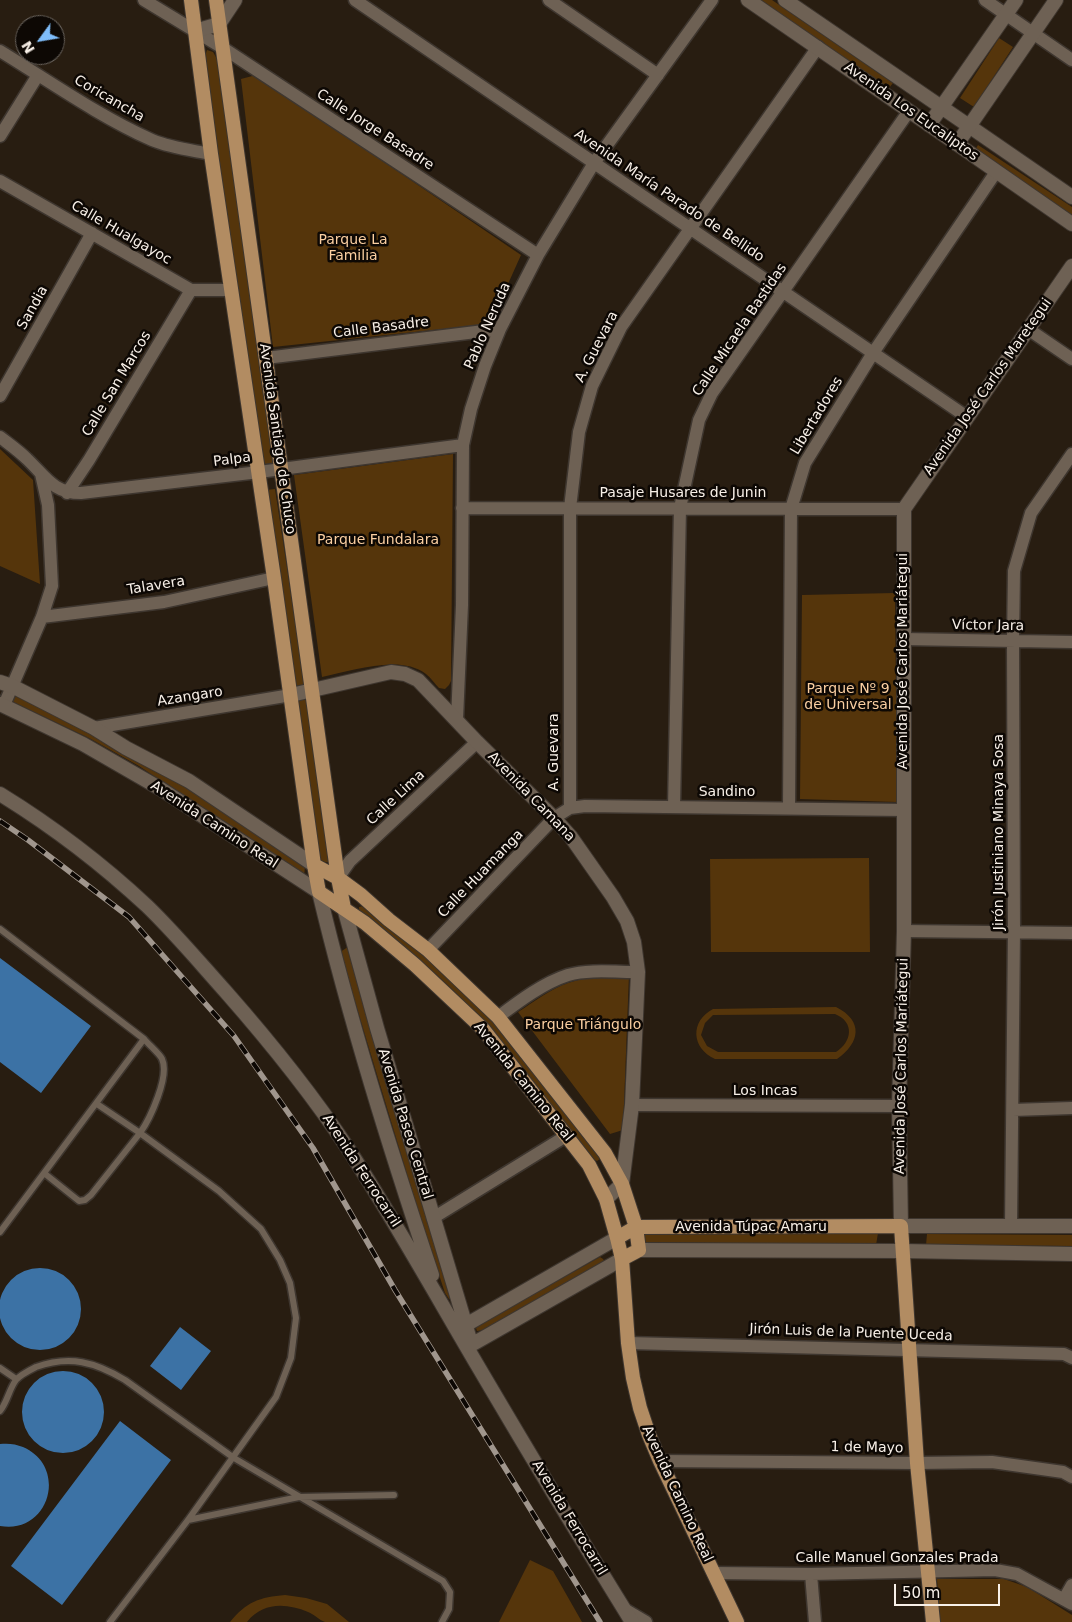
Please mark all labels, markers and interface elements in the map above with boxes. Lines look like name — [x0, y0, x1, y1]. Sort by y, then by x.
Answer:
north arrow — [15, 15, 65, 65]
text: N — [18, 38, 38, 57]
street label: Avenida Los Eucaliptos — [841, 59, 981, 165]
street label: Coricancha — [71, 72, 147, 126]
street label: Calle Jorge Basadre — [313, 86, 437, 174]
street label: Avenida María Parado de Bellido — [571, 126, 767, 266]
street label: Calle Hualgayoc — [68, 197, 174, 269]
park label: Parque La Familia — [318, 232, 388, 264]
street label: Calle Micaela Bastidas — [689, 260, 791, 400]
street label: Pablo Neruda — [461, 280, 515, 372]
street label: Sandia — [14, 283, 52, 333]
street label: Avenida José Carlos Maretegui — [920, 295, 1056, 479]
street label: A. Guevara — [572, 309, 622, 385]
street label: Calle Basadre — [332, 314, 430, 342]
street label: Calle San Marcos — [79, 328, 155, 440]
street label: Avenida Santiago de Chuco — [255, 343, 299, 535]
street label: Libertadores — [787, 374, 847, 458]
street label: Palpa — [212, 449, 252, 471]
street label: Pasaje Husares de Junin — [600, 485, 766, 501]
park label: Parque Fundalara — [317, 532, 439, 548]
street label: Avenida José Carlos Mariátegui — [895, 553, 911, 769]
street label: Talavera — [126, 573, 186, 599]
street label: Víctor Jara — [952, 617, 1024, 635]
park label: Parque Nº 9 de Universal — [804, 681, 892, 714]
street label: Azangaro — [156, 684, 224, 710]
street label: A. Guevara — [546, 713, 562, 791]
street label: Jirón Justiniano Minaya Sosa — [991, 734, 1007, 930]
street label: Avenida Camana — [484, 749, 578, 845]
street label: Calle Lima — [364, 767, 428, 829]
street label: Avenida Camino Real — [147, 778, 281, 872]
street label: Sandino — [699, 784, 755, 800]
street label: Calle Huamanga — [435, 827, 527, 921]
street label: Avenida José Carlos Mariátegui — [892, 958, 912, 1174]
park label: Parque Triángulo — [525, 1017, 641, 1033]
street label: Avenida Camino Real — [470, 1019, 576, 1145]
street label: Avenida Paseo Central — [374, 1047, 436, 1201]
street label: Los Incas — [733, 1083, 797, 1099]
street label: Avenida Ferrocarril — [318, 1111, 404, 1231]
street label: Avenida Túpac Amaru — [675, 1219, 827, 1235]
street label: Jirón Luis de la Puente Uceda — [749, 1321, 953, 1345]
street label: Avenida Camino Real — [638, 1423, 716, 1565]
street label: 1 de Mayo — [830, 1439, 904, 1457]
street label: Avenida Ferrocarril — [528, 1457, 610, 1579]
street label: Calle Manuel Gonzales Prada — [795, 1550, 999, 1566]
scale bar — [897, 1574, 1003, 1606]
text: 50 m — [902, 1584, 940, 1602]

